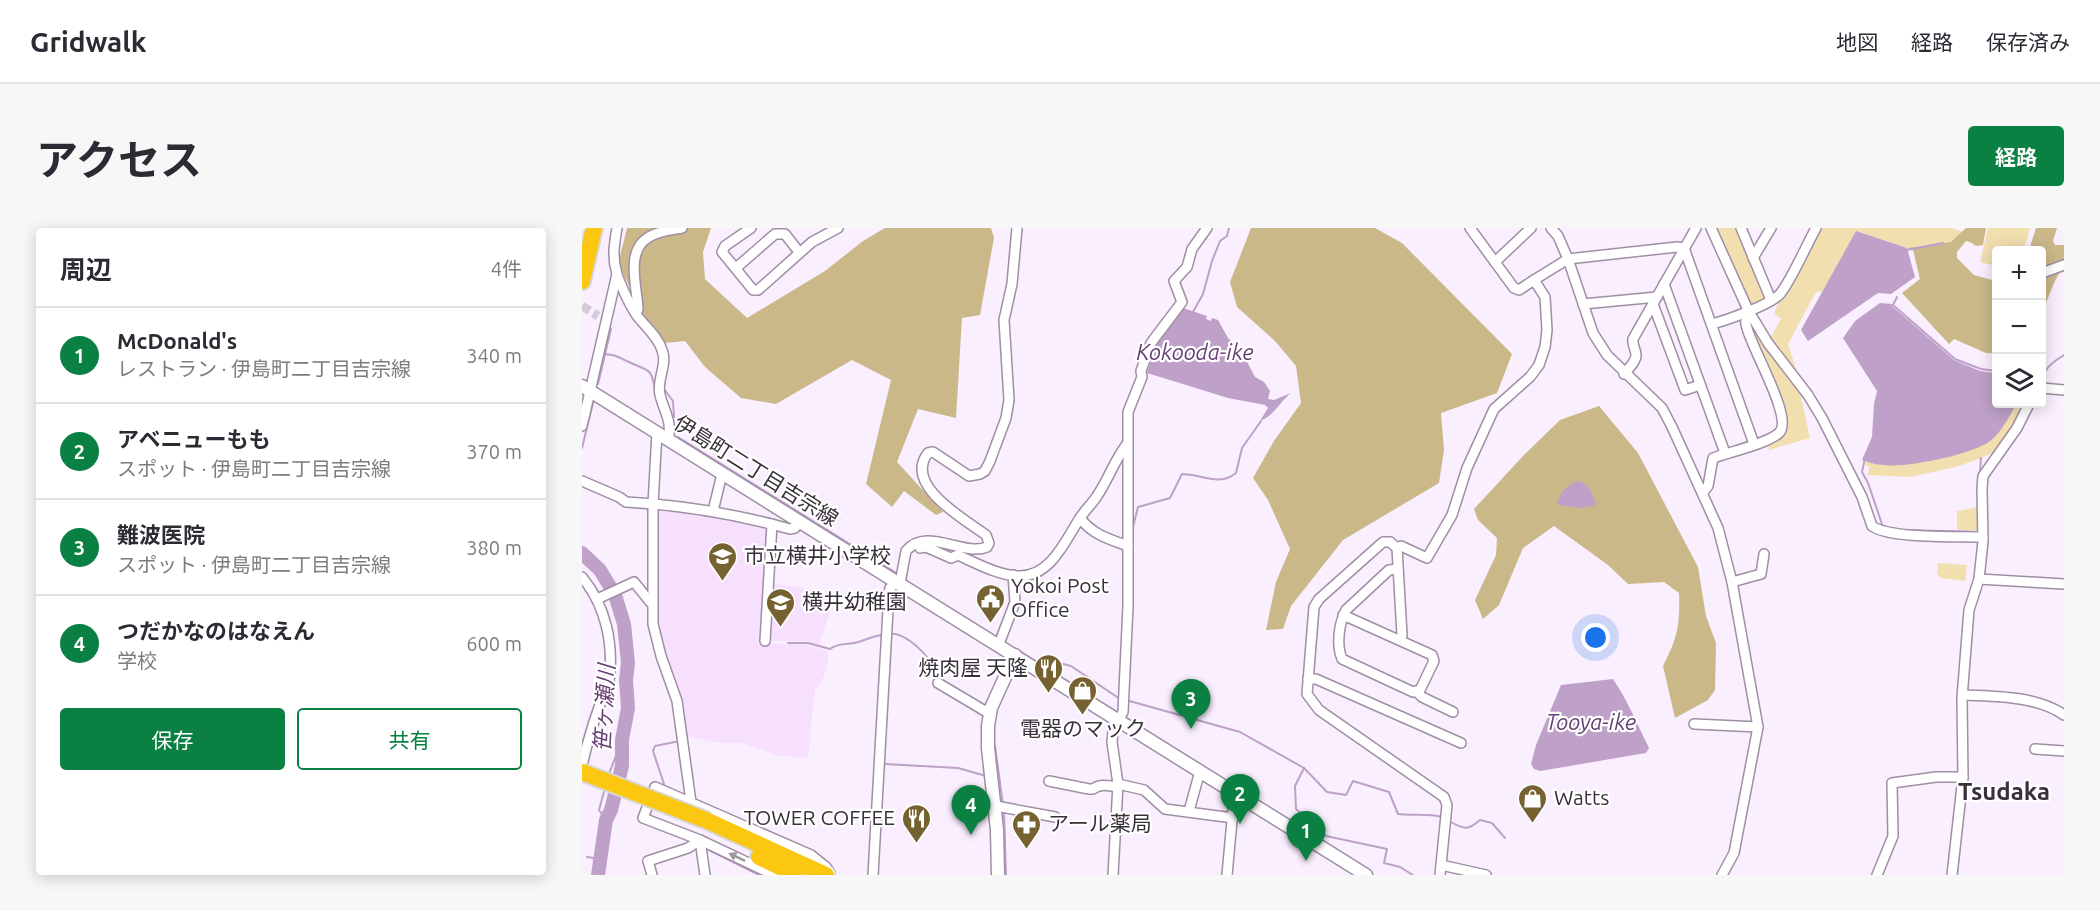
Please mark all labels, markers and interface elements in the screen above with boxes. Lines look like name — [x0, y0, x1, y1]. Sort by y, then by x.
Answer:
text: Gridwalk — [30, 26, 147, 57]
text: 地図 — [1836, 30, 1878, 54]
text: 経路 — [1911, 30, 1953, 54]
text: 保存済み — [1986, 30, 2070, 54]
button: 経路 — [1968, 126, 2064, 186]
text: アクセス — [36, 136, 202, 183]
map controls — [1992, 246, 2046, 408]
button: + — [1992, 246, 2046, 300]
text: 周辺 — [60, 255, 112, 284]
text: 4件 — [491, 257, 522, 280]
button: − — [1992, 300, 2046, 354]
text: McDonald's — [117, 328, 237, 353]
water label: Kokooda-ike — [1136, 339, 1254, 364]
text: 1 — [74, 344, 85, 367]
text: 340 m — [466, 344, 522, 367]
button: layers — [1992, 354, 2046, 408]
text: レストラン · 伊島町二丁目吉宗線 — [117, 357, 411, 380]
street label: 伊島町二丁目吉宗線 — [670, 410, 843, 530]
text: アベニューもも — [117, 426, 271, 451]
text: 2 — [74, 440, 85, 463]
text: 370 m — [466, 440, 522, 463]
text: スポット · 伊島町二丁目吉宗線 — [117, 457, 391, 480]
text: 難波医院 — [117, 522, 205, 547]
text: 3 — [74, 536, 85, 559]
text: 380 m — [466, 536, 522, 559]
school or university icon: 市立横井小学校 — [707, 540, 739, 582]
place label: 市立横井小学校 — [744, 543, 891, 567]
text: スポット · 伊島町二丁目吉宗線 — [117, 553, 391, 576]
place label: Yokoi Post Office — [1011, 573, 1109, 621]
public building icon: Yokoi Post Office — [974, 582, 1006, 624]
school or university icon: 横井幼稚園 — [765, 586, 797, 628]
place label: 横井幼稚園 — [802, 589, 907, 613]
text: つだかなのはなえん — [117, 618, 315, 643]
your location — [1581, 623, 1610, 652]
text: 4 — [74, 632, 85, 655]
text: 600 m — [466, 632, 522, 655]
text: 学校 — [117, 649, 157, 672]
restaurant icon: 焼肉屋 天隆 — [1033, 652, 1065, 694]
place label: 焼肉屋 天隆 — [918, 655, 1028, 679]
water label: 笹ヶ瀬川 — [589, 661, 618, 753]
shop icon: 電器のマック — [1067, 674, 1099, 716]
pin: 3 — [1172, 680, 1210, 729]
button: 保存 — [60, 708, 285, 770]
button: 共有 — [297, 708, 522, 770]
water label: Tooya-ike — [1546, 709, 1636, 734]
place label: 電器のマック — [1020, 716, 1146, 740]
pin: 2 — [1220, 774, 1260, 824]
district label: Tsudaka — [1958, 778, 2050, 805]
shop icon: Watts — [1517, 782, 1549, 824]
place label: Watts — [1554, 785, 1609, 809]
pin: 4 — [952, 786, 990, 835]
restaurant icon: TOWER COFFEE — [900, 802, 932, 844]
place label: TOWER COFFEE — [744, 805, 895, 829]
pharmacy icon: アール薬局 — [1011, 808, 1043, 850]
place label: アール薬局 — [1048, 811, 1152, 835]
pin: 1 — [1286, 812, 1326, 861]
one-way arrow — [729, 853, 746, 862]

